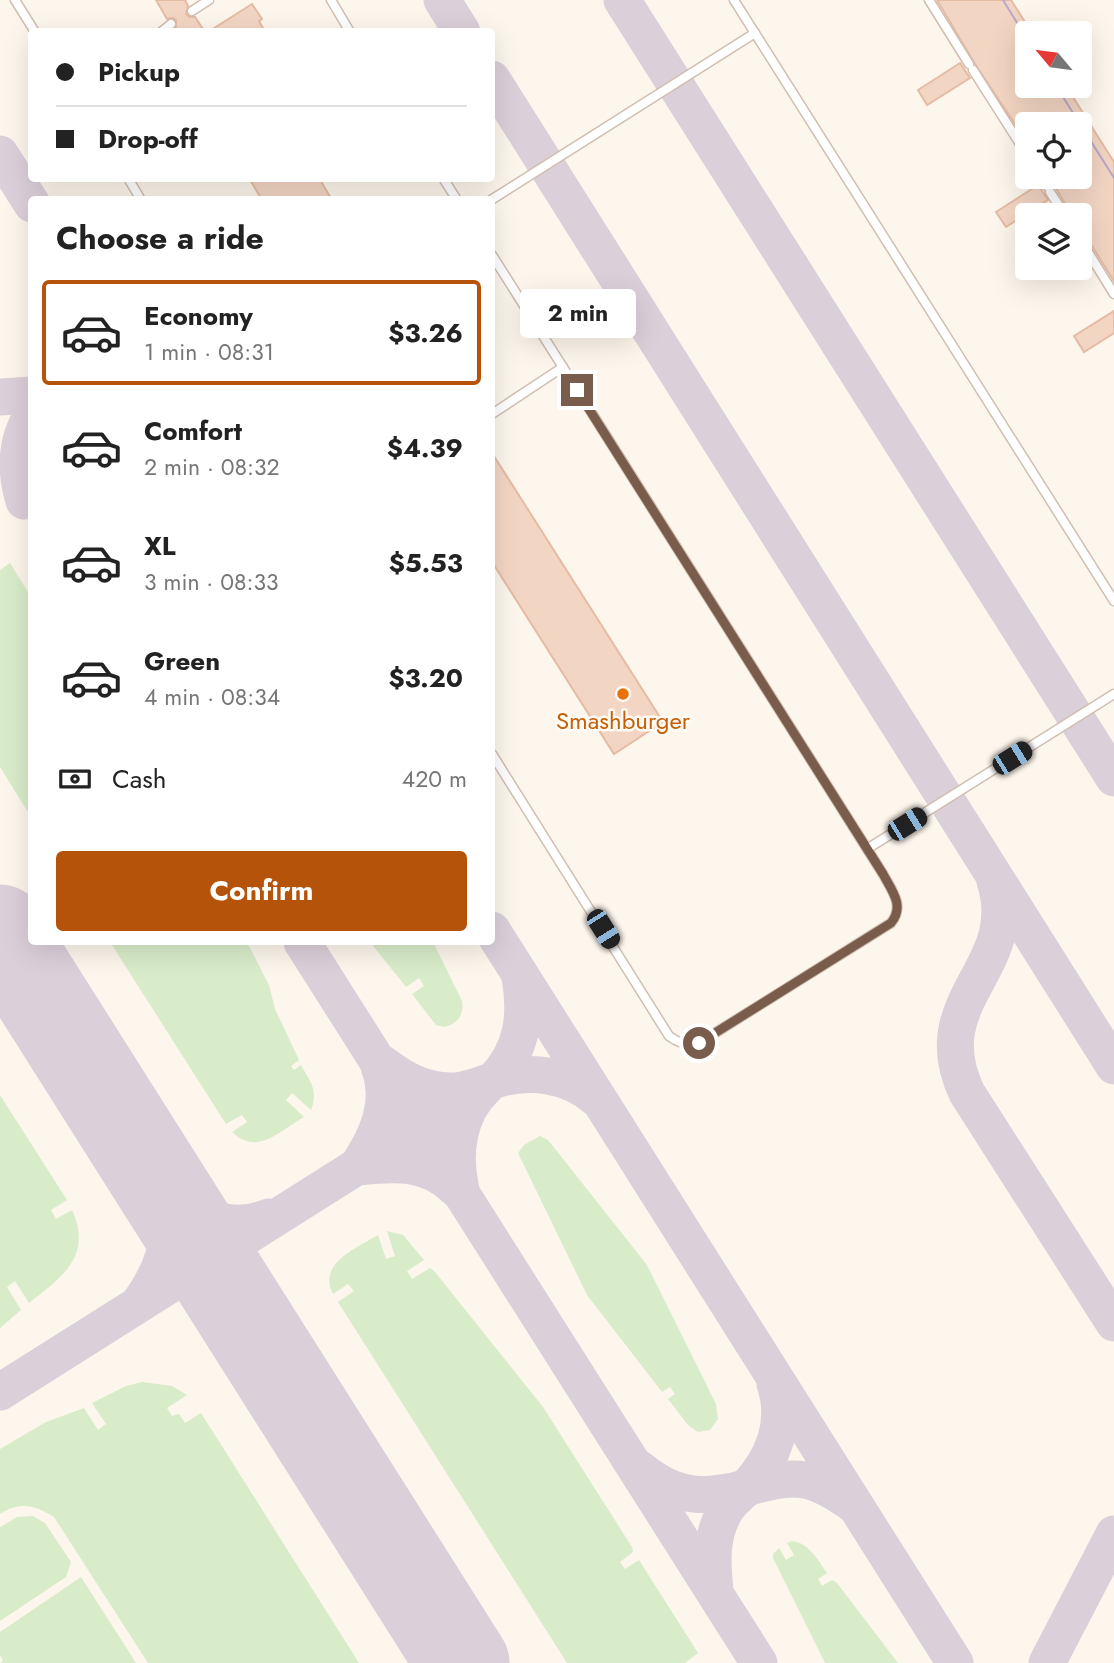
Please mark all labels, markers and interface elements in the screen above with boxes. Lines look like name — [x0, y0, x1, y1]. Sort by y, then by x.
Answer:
north arrow — [1015, 21, 1092, 98]
map controls — [1015, 21, 1092, 280]
text: Pickup — [98, 53, 180, 91]
button: locate — [1015, 112, 1092, 189]
text: Drop-off — [98, 120, 198, 158]
button: layers — [1015, 203, 1092, 280]
text: Choose a ride — [56, 215, 264, 261]
callout: 2 min — [519, 288, 635, 338]
text: 2 min — [548, 296, 608, 330]
text: Economy — [144, 297, 253, 335]
icon: car — [60, 301, 123, 364]
text: $3.26 — [388, 314, 463, 352]
text: 1 min · 08:31 — [144, 335, 274, 369]
route end — [561, 374, 593, 406]
text: Comfort — [144, 412, 242, 450]
icon: car — [60, 416, 123, 479]
text: $4.39 — [387, 429, 463, 467]
text: 2 min · 08:32 — [144, 450, 280, 484]
text: XL — [144, 527, 176, 565]
icon: car — [60, 531, 123, 594]
text: $5.53 — [389, 544, 463, 582]
text: 3 min · 08:33 — [144, 565, 279, 599]
text: Green — [144, 642, 220, 680]
icon: car — [60, 646, 123, 709]
text: $3.20 — [388, 659, 463, 697]
text: 4 min · 08:34 — [144, 680, 280, 714]
marker: Smashburger — [615, 686, 631, 702]
place label: Smashburger — [556, 703, 691, 738]
car — [989, 738, 1036, 778]
icon: cash — [56, 760, 94, 798]
text: Cash — [112, 760, 166, 798]
text: 420 m — [402, 762, 467, 796]
car — [884, 804, 931, 844]
button: Confirm — [56, 851, 467, 931]
car — [583, 906, 624, 952]
route start — [683, 1027, 715, 1059]

